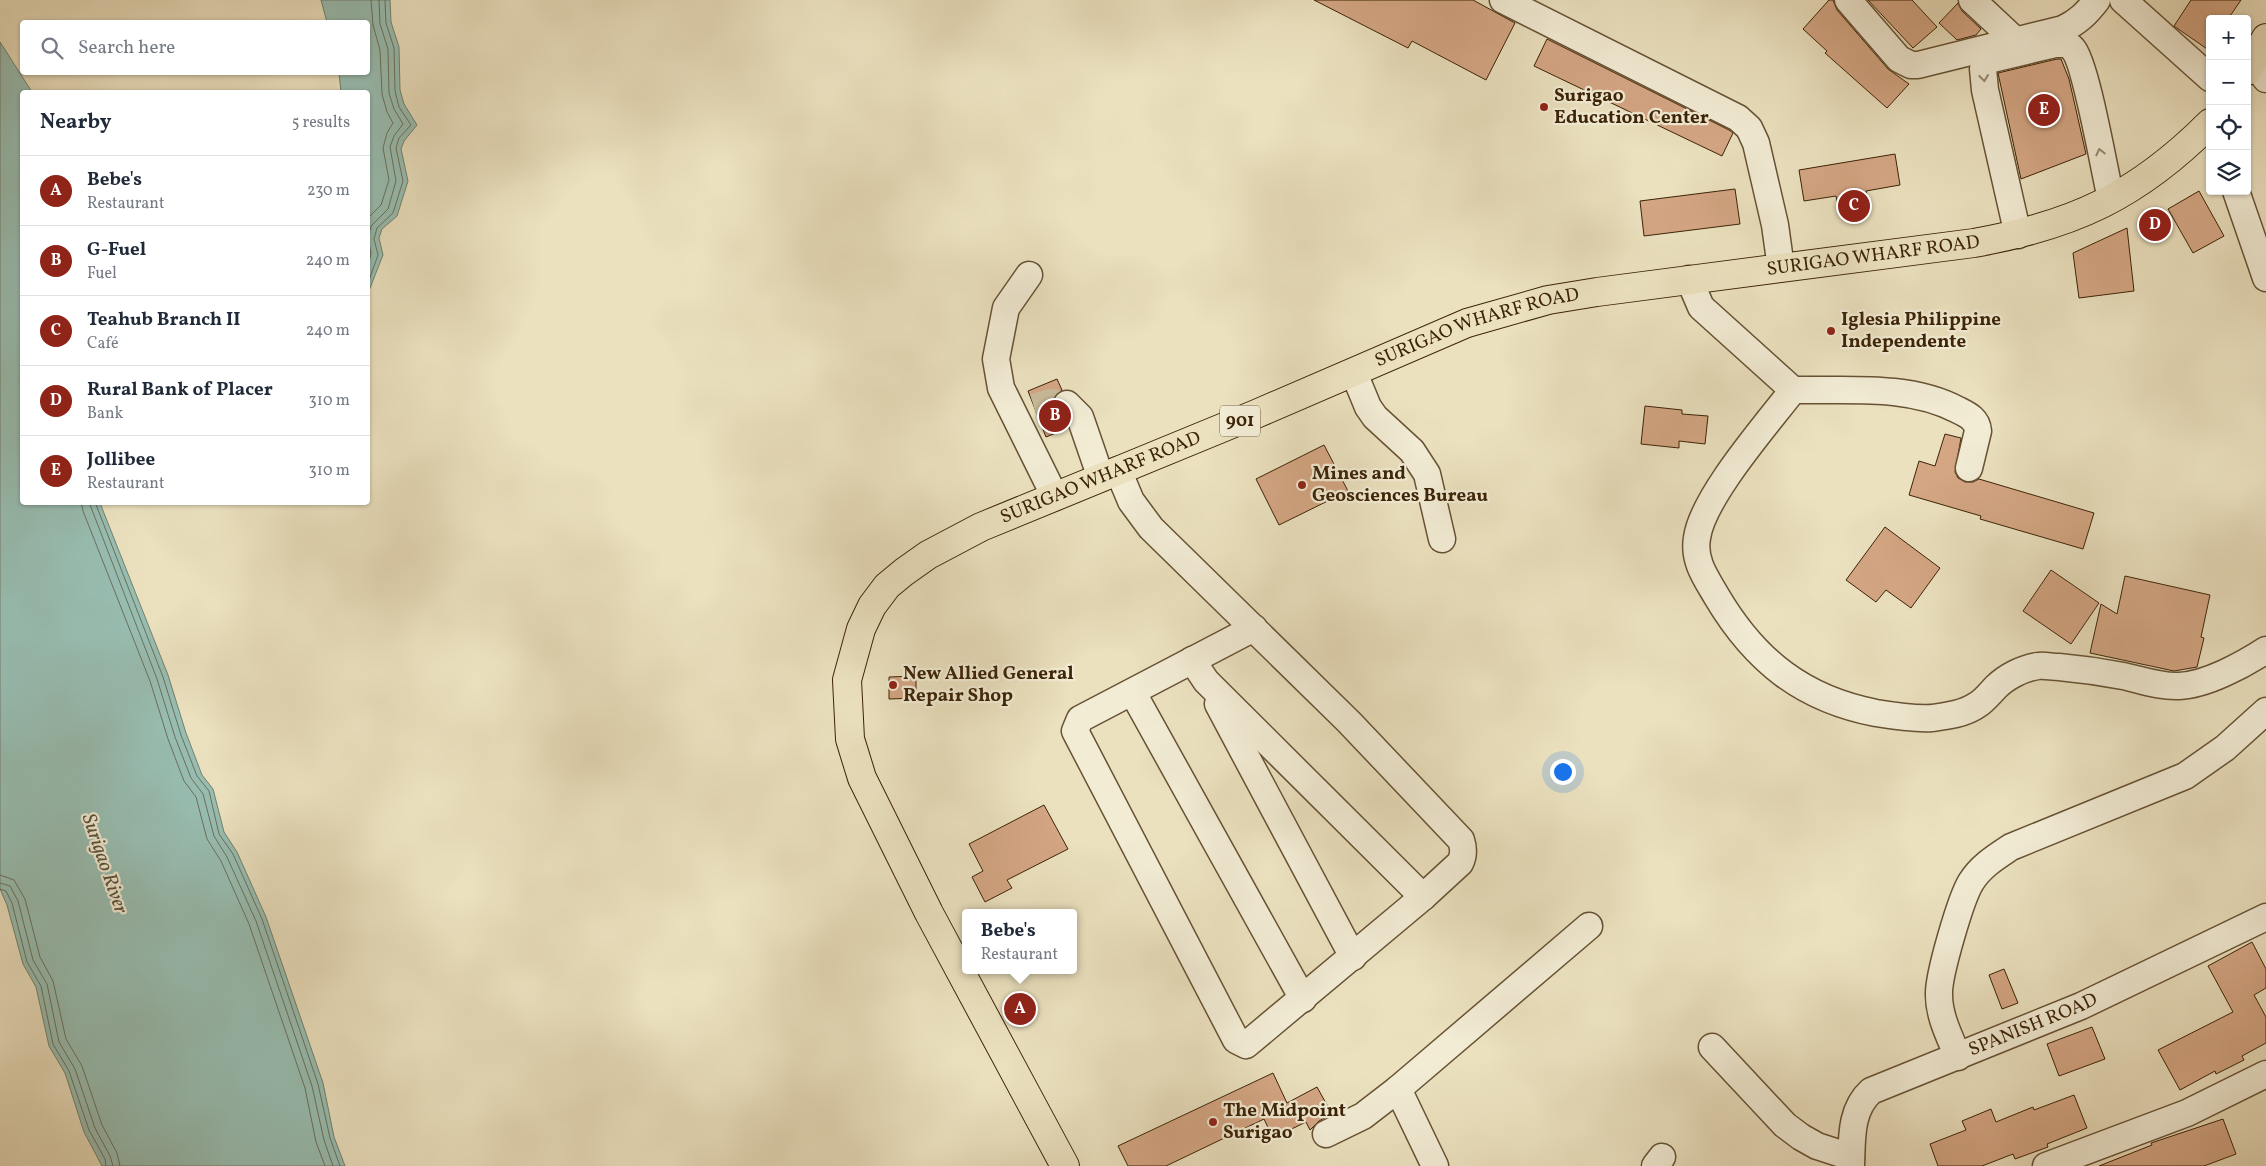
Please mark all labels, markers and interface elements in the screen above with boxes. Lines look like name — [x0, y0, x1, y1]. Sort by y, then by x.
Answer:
map controls — [2206, 15, 2251, 195]
button: + — [2206, 15, 2251, 60]
search box — [20, 20, 370, 75]
icon: search — [38, 34, 66, 62]
text: Search here — [78, 35, 175, 61]
button: − — [2206, 60, 2251, 105]
one-way arrow — [1978, 74, 1989, 82]
place label: Surigao Education Center — [1554, 83, 1709, 131]
pin: E — [2028, 91, 2060, 129]
marker: Surigao Education Center — [1538, 101, 1550, 113]
button: locate — [2206, 105, 2251, 150]
text: Nearby — [40, 108, 111, 137]
text: 5 results — [292, 112, 350, 134]
one-way arrow — [2095, 147, 2106, 156]
button: layers — [2206, 150, 2251, 195]
text: Bebe's — [87, 167, 142, 193]
text: A — [50, 180, 62, 202]
text: 230 m — [307, 180, 350, 202]
pin: C — [1838, 187, 1870, 225]
text: Restaurant — [87, 193, 165, 215]
pin: D — [2139, 206, 2171, 244]
street label: SURIGAO WHARF ROAD — [1765, 229, 1981, 283]
text: G-Fuel — [87, 237, 146, 263]
text: B — [51, 250, 61, 272]
text: 240 m — [306, 250, 350, 272]
text: Fuel — [87, 263, 117, 285]
street label: SURIGAO WHARF ROAD — [1371, 282, 1581, 374]
text: Teahub Branch II — [87, 307, 240, 333]
place label: Iglesia Philippine Independente — [1841, 307, 2001, 355]
text: C — [51, 320, 61, 342]
text: 240 m — [306, 320, 350, 342]
marker: Iglesia Philippine Independente — [1825, 325, 1837, 337]
text: Café — [87, 333, 118, 355]
text: Rural Bank of Placer — [87, 377, 273, 403]
text: D — [50, 390, 62, 412]
text: 310 m — [309, 390, 350, 412]
pin: B — [1039, 397, 1071, 435]
text: Bank — [87, 403, 123, 425]
road number: 901 — [1220, 406, 1260, 436]
street label: SURIGAO WHARF ROAD — [997, 425, 1205, 531]
text: Jollibee — [87, 447, 155, 473]
text: E — [51, 460, 61, 482]
text: 310 m — [309, 460, 350, 482]
place label: Mines and Geosciences Bureau — [1312, 461, 1489, 509]
text: Restaurant — [87, 473, 165, 495]
marker: Mines and Geosciences Bureau — [1296, 479, 1308, 491]
place label: New Allied General Repair Shop — [903, 661, 1074, 709]
marker: New Allied General Repair Shop — [887, 679, 899, 691]
your location — [1550, 759, 1576, 785]
water label: Surigao River — [74, 810, 134, 918]
popup — [962, 909, 1077, 974]
text: Bebe's — [981, 918, 1036, 944]
text: Restaurant — [981, 944, 1058, 966]
street label: SPANISH ROAD — [1965, 987, 2102, 1063]
pin: A — [1004, 990, 1036, 1028]
place label: The Midpoint Surigao — [1223, 1098, 1346, 1146]
marker: The Midpoint Surigao — [1207, 1116, 1219, 1128]

